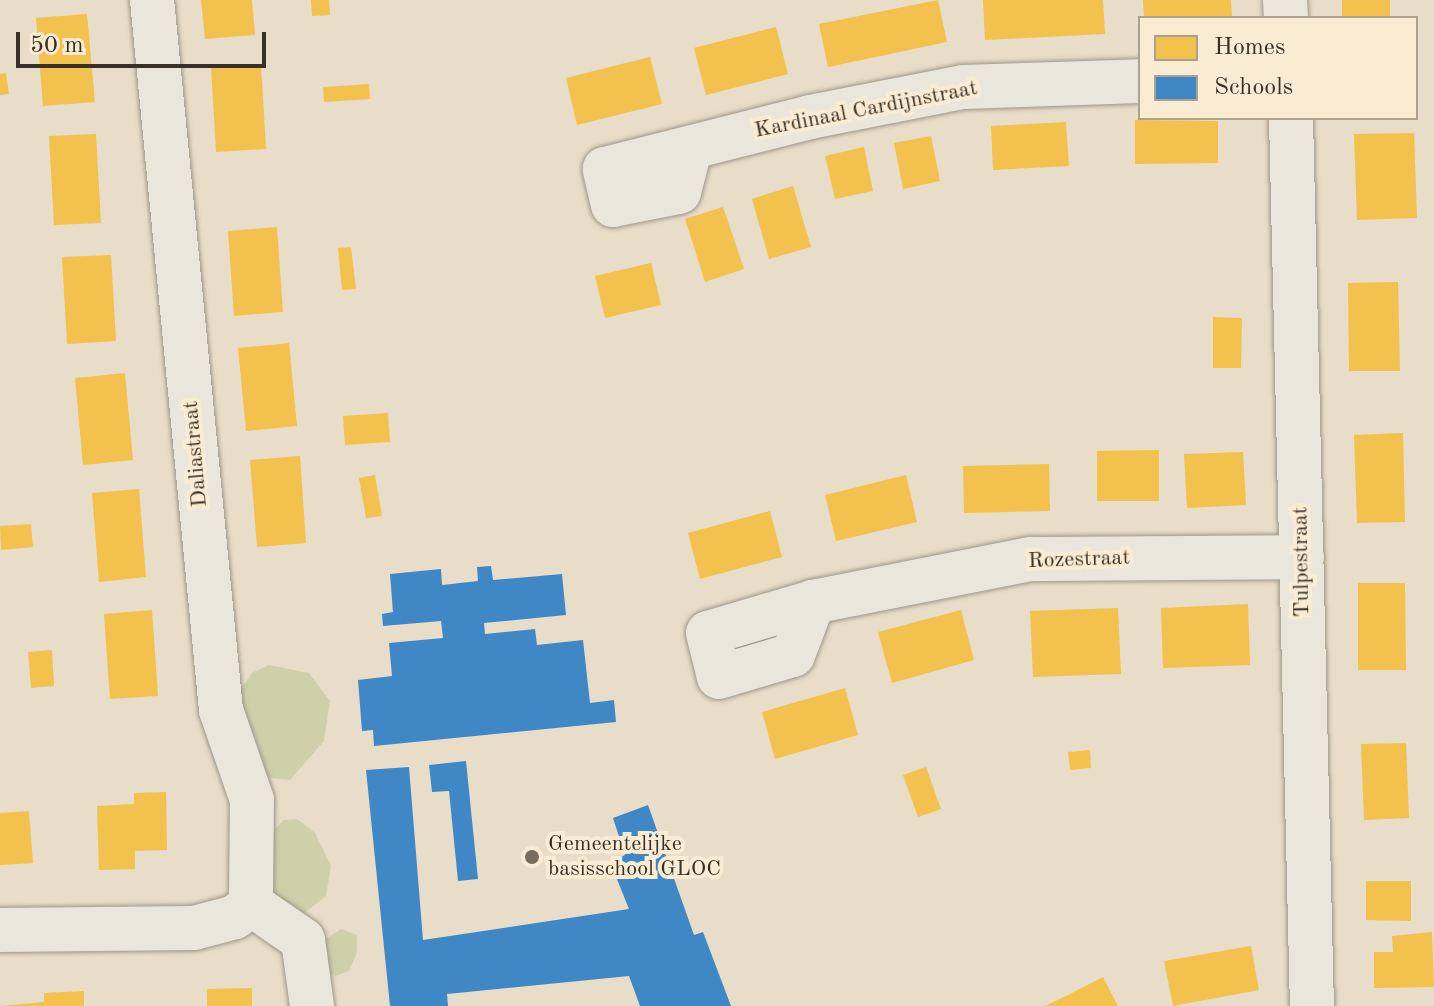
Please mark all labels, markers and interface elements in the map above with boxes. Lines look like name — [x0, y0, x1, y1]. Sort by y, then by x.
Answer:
scale bar — [20, 16, 270, 66]
legend — [1138, 16, 1418, 120]
text: 50 m — [30, 34, 84, 58]
text: Homes — [1214, 36, 1285, 60]
street label: Kardinaal Cardijnstraat — [752, 75, 980, 145]
text: Schools — [1214, 76, 1293, 100]
street label: Daliastraat — [178, 400, 214, 508]
street label: Tulpestraat — [1288, 506, 1316, 618]
street label: Rozestraat — [1027, 545, 1131, 575]
place label: Gemeentelijke basisschool GLOC — [548, 831, 721, 882]
marker: Gemeentelijke basisschool GLOC — [523, 848, 541, 866]

